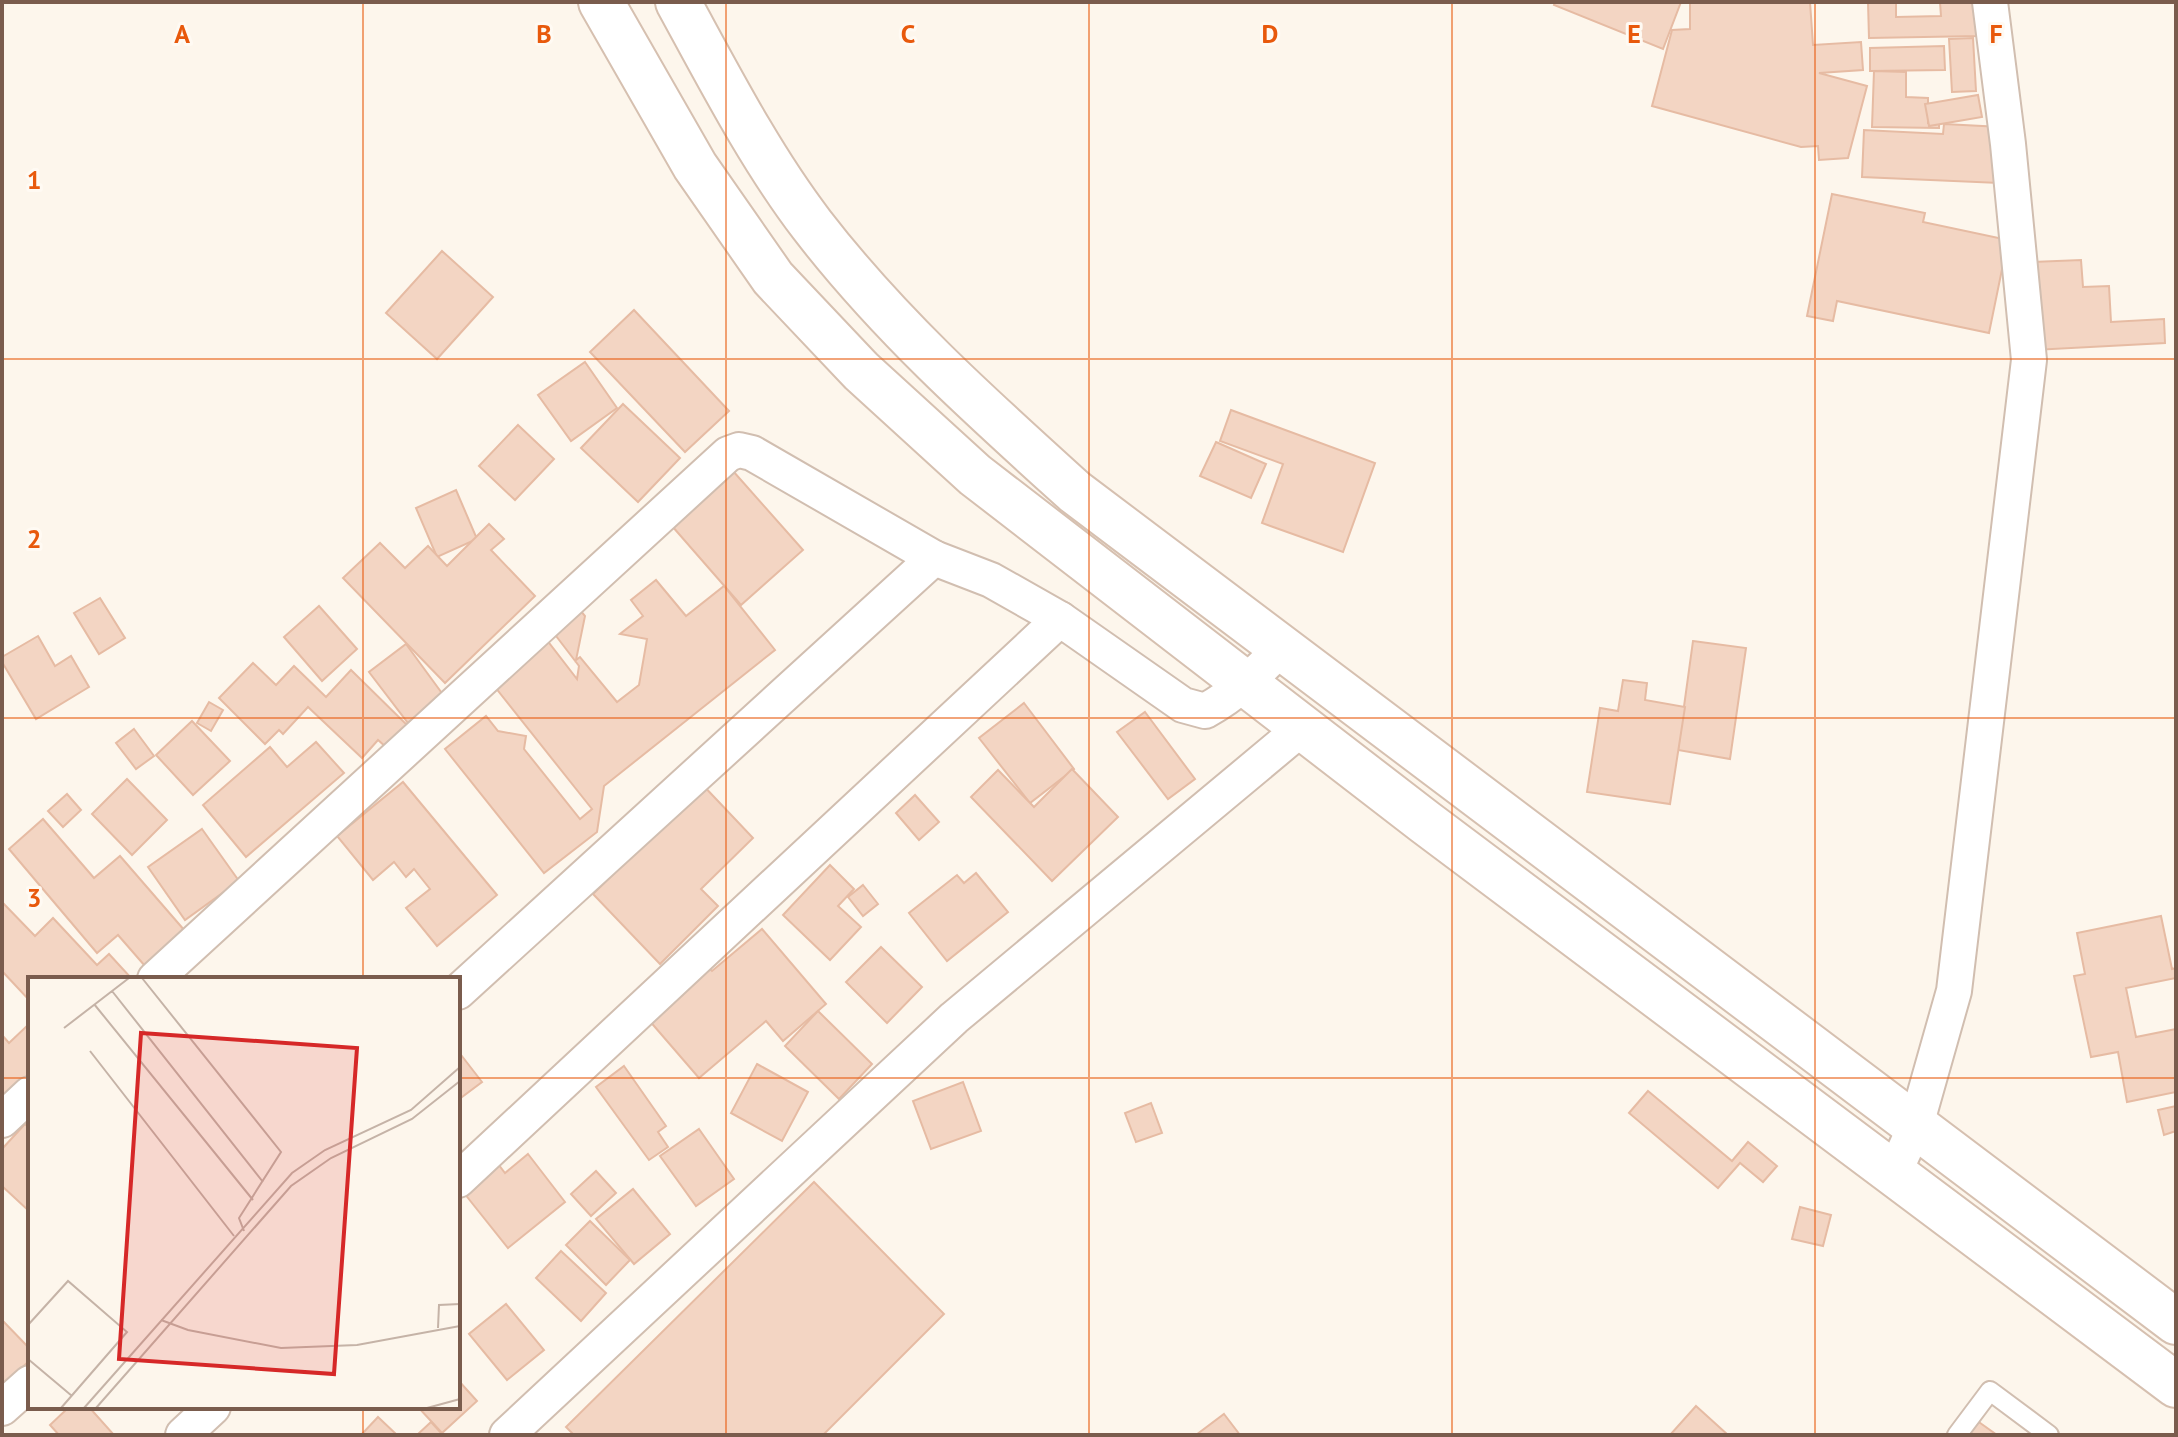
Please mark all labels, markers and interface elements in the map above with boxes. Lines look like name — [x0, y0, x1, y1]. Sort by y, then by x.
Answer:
text: A — [174, 17, 190, 50]
text: B — [536, 17, 552, 50]
text: C — [901, 17, 915, 50]
text: D — [1262, 17, 1278, 50]
text: E — [1627, 17, 1641, 50]
text: F — [1989, 17, 2003, 50]
text: 1 — [27, 163, 41, 196]
text: 2 — [27, 522, 41, 555]
text: 3 — [27, 881, 41, 914]
inset map — [28, 977, 460, 1409]

